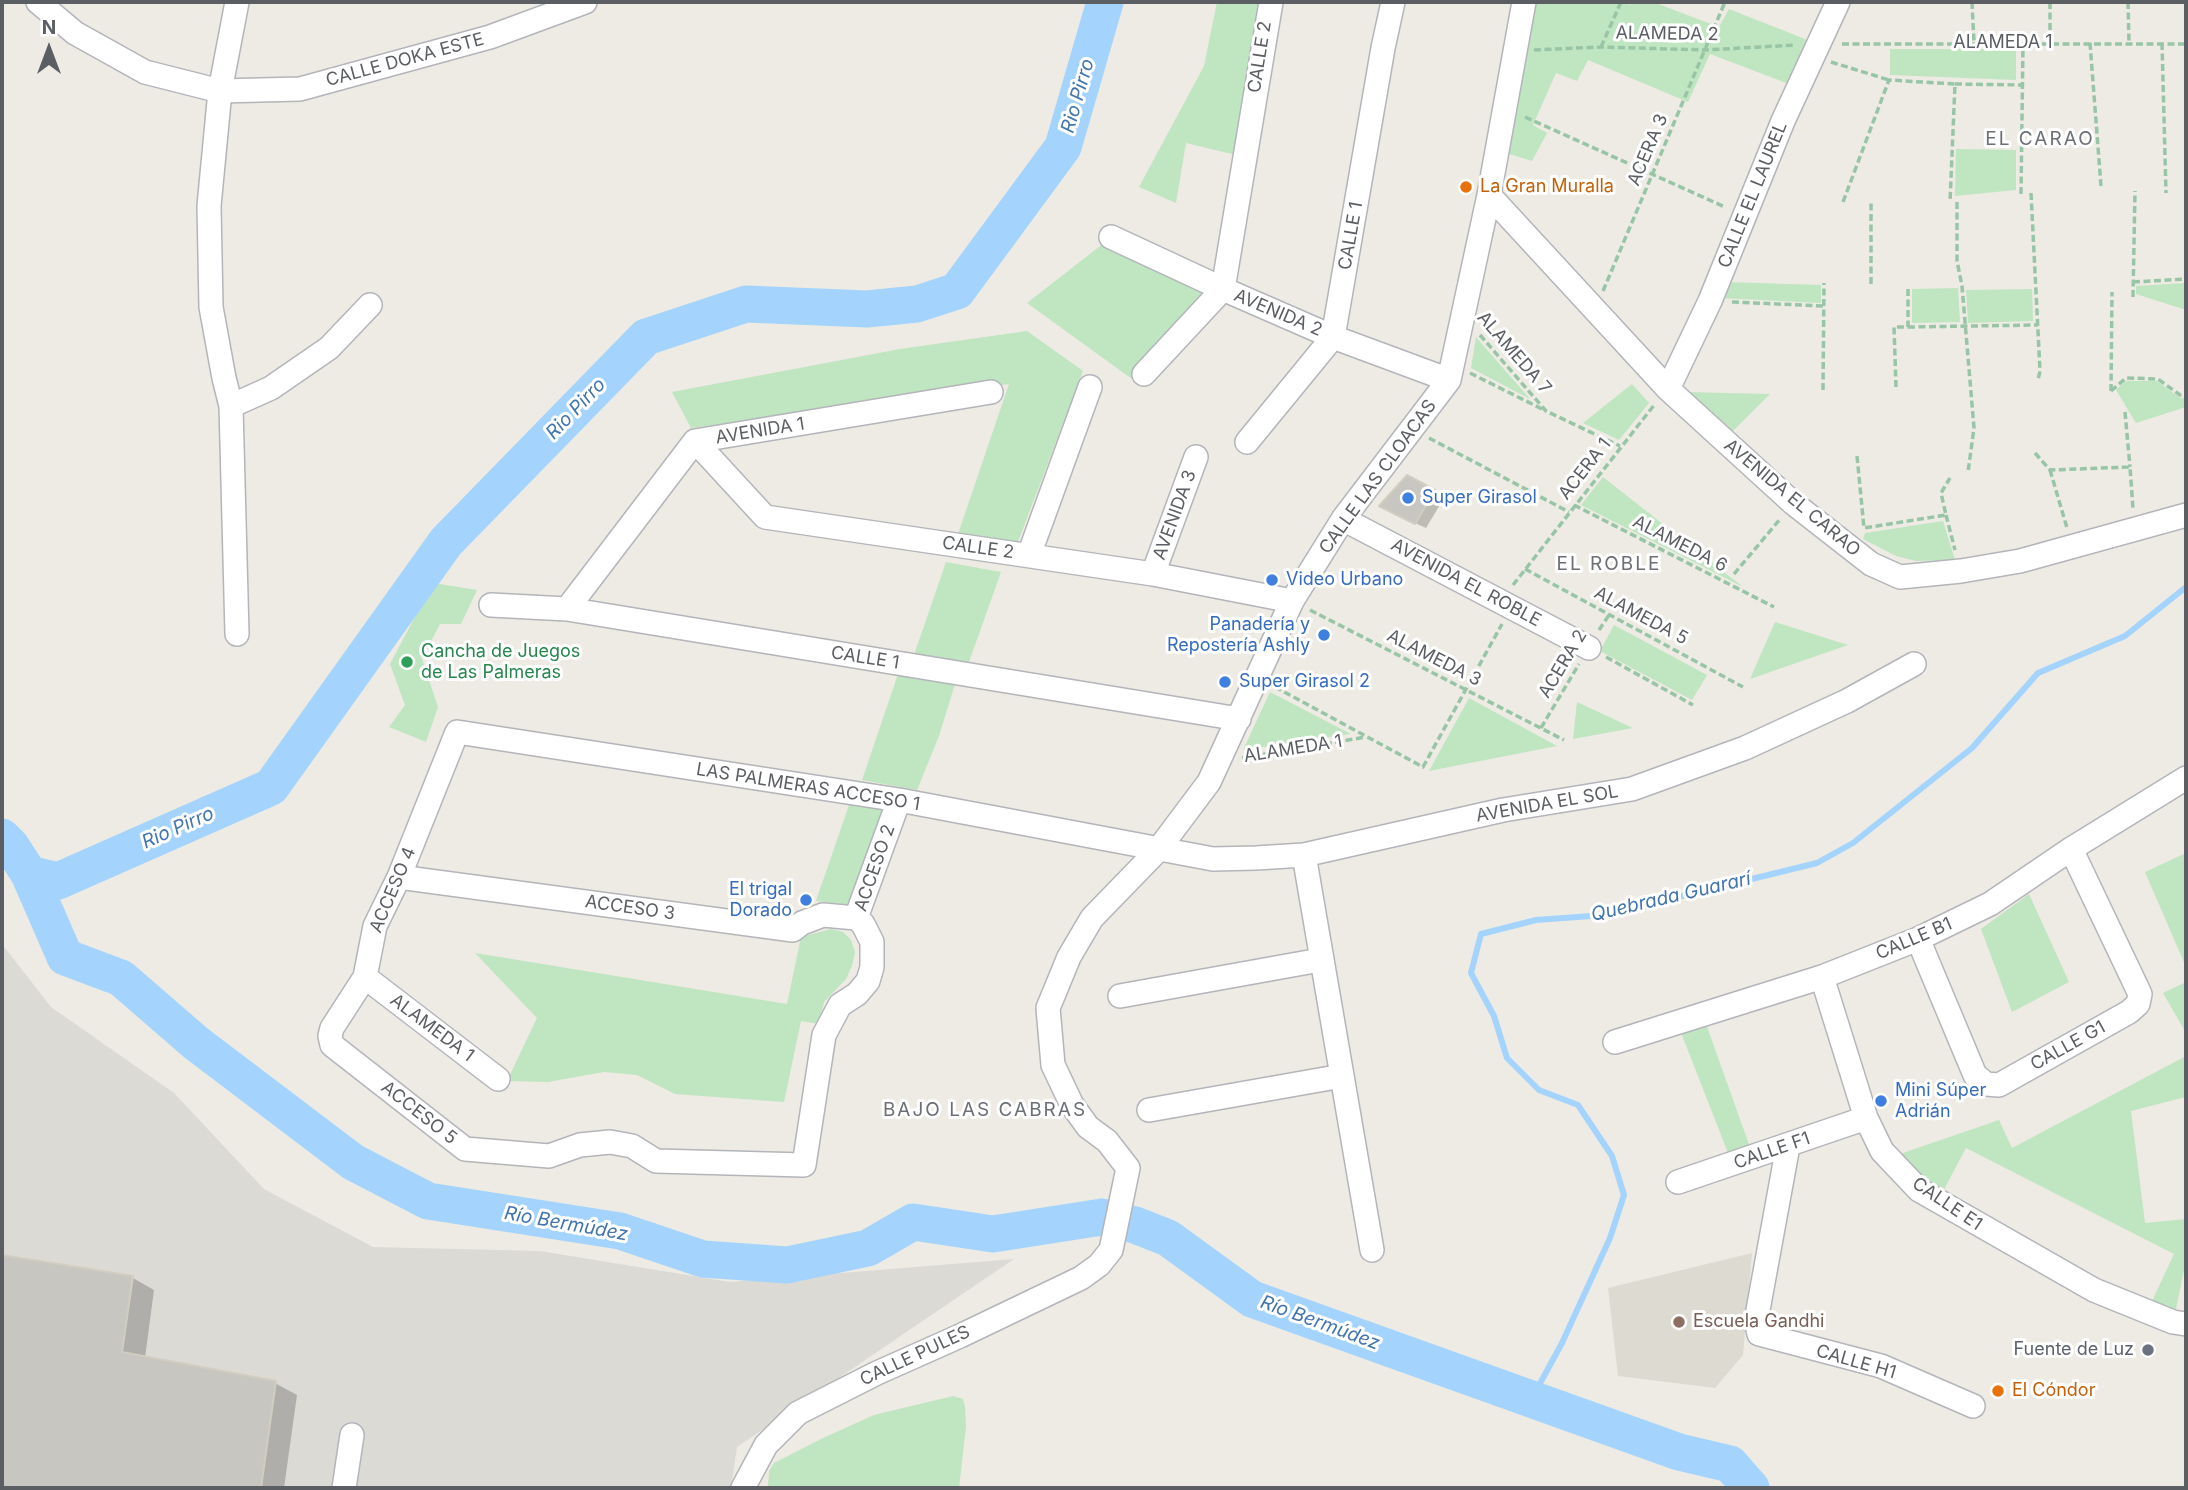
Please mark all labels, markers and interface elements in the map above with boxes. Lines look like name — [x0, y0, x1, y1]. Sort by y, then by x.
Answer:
north arrow — [14, 14, 84, 84]
text: N — [42, 16, 56, 39]
street label: CALLE 2 — [1244, 20, 1276, 94]
street label: ALAMEDA 2 — [1615, 22, 1719, 46]
street label: CALLE DOKA ESTE — [324, 29, 486, 91]
street label: ALAMEDA 1 — [1953, 32, 2053, 54]
water label: Rio Pirro — [1057, 56, 1099, 136]
street label: ACERA 3 — [1623, 111, 1673, 189]
street label: CALLE EL LAUREL — [1714, 119, 1792, 271]
district label: EL CARAO — [1986, 128, 2094, 150]
place label: La Gran Muralla — [1480, 176, 1614, 198]
marker: La Gran Muralla — [1458, 179, 1474, 195]
street label: CALLE 1 — [1334, 200, 1368, 272]
street label: AVENIDA 2 — [1231, 285, 1325, 341]
street label: ALAMEDA 7 — [1472, 307, 1556, 399]
water label: Rio Pirro — [541, 374, 611, 444]
street label: CALLE LAS CLOACAS — [1315, 396, 1441, 558]
street label: AVENIDA 1 — [714, 413, 806, 449]
street label: ACERA 1 — [1554, 434, 1616, 504]
street label: AVENIDA EL CARAO — [1720, 435, 1864, 561]
street label: AVENIDA 3 — [1149, 467, 1201, 563]
place label: Super Girasol — [1422, 487, 1537, 509]
marker: Super Girasol — [1400, 490, 1416, 506]
street label: ALAMEDA 6 — [1629, 511, 1731, 577]
street label: CALLE 2 — [941, 532, 1015, 564]
street label: AVENIDA EL ROBLE — [1387, 534, 1545, 632]
district label: EL ROBLE — [1558, 553, 1660, 575]
place label: Video Urbano — [1286, 569, 1403, 591]
marker: Video Urbano — [1264, 572, 1280, 588]
street label: ALAMEDA 5 — [1591, 582, 1691, 650]
place label: Panadería y Repostería Ashly — [1167, 614, 1310, 656]
street label: ALAMEDA 3 — [1383, 625, 1485, 691]
street label: ACERA 2 — [1534, 626, 1592, 702]
marker: Panadería y Repostería Ashly — [1316, 627, 1332, 643]
place label: Cancha de Juegos de Las Palmeras — [421, 641, 580, 684]
street label: CALLE 1 — [829, 642, 901, 674]
marker: Cancha de Juegos de Las Palmeras — [399, 654, 415, 670]
place label: Super Girasol 2 — [1239, 671, 1370, 693]
marker: Super Girasol 2 — [1217, 674, 1233, 690]
street label: ALAMEDA 1 — [1242, 731, 1344, 767]
street label: LAS PALMERAS ACCESO 1 — [695, 759, 921, 815]
street label: AVENIDA EL SOL — [1474, 781, 1620, 827]
water label: Rio Pirro — [139, 802, 217, 854]
street label: ACCESO 2 — [850, 822, 900, 914]
street label: ACCESO 4 — [365, 844, 421, 936]
water label: Quebrada Guararí — [1589, 868, 1753, 926]
place label: El trigal Dorado — [729, 879, 792, 922]
street label: ACCESO 3 — [584, 891, 676, 925]
marker: El trigal Dorado — [798, 892, 814, 908]
street label: CALLE B1 — [1873, 913, 1955, 965]
street label: ALAMEDA 1 — [386, 990, 478, 1066]
street label: CALLE G1 — [2027, 1017, 2109, 1075]
street label: ACCESO 5 — [377, 1077, 461, 1149]
place label: Mini Súper Adrián — [1895, 1080, 1986, 1122]
marker: Mini Súper Adrián — [1873, 1093, 1889, 1109]
district label: BAJO LAS CABRAS — [885, 1099, 1085, 1121]
street label: CALLE F1 — [1731, 1128, 1813, 1174]
street label: CALLE E1 — [1908, 1173, 1986, 1235]
water label: Río Bermúdez — [502, 1202, 630, 1246]
water label: Río Bermúdez — [1257, 1291, 1383, 1355]
place label: Escuela Gandhi — [1693, 1311, 1824, 1333]
marker: Escuela Gandhi — [1671, 1314, 1687, 1330]
street label: CALLE PULES — [857, 1321, 973, 1391]
place label: Fuente de Luz — [2014, 1339, 2134, 1361]
street label: CALLE H1 — [1814, 1340, 1898, 1384]
marker: Fuente de Luz — [2140, 1342, 2156, 1358]
place label: El Cóndor — [2012, 1380, 2095, 1402]
marker: El Cóndor — [1990, 1383, 2006, 1399]

